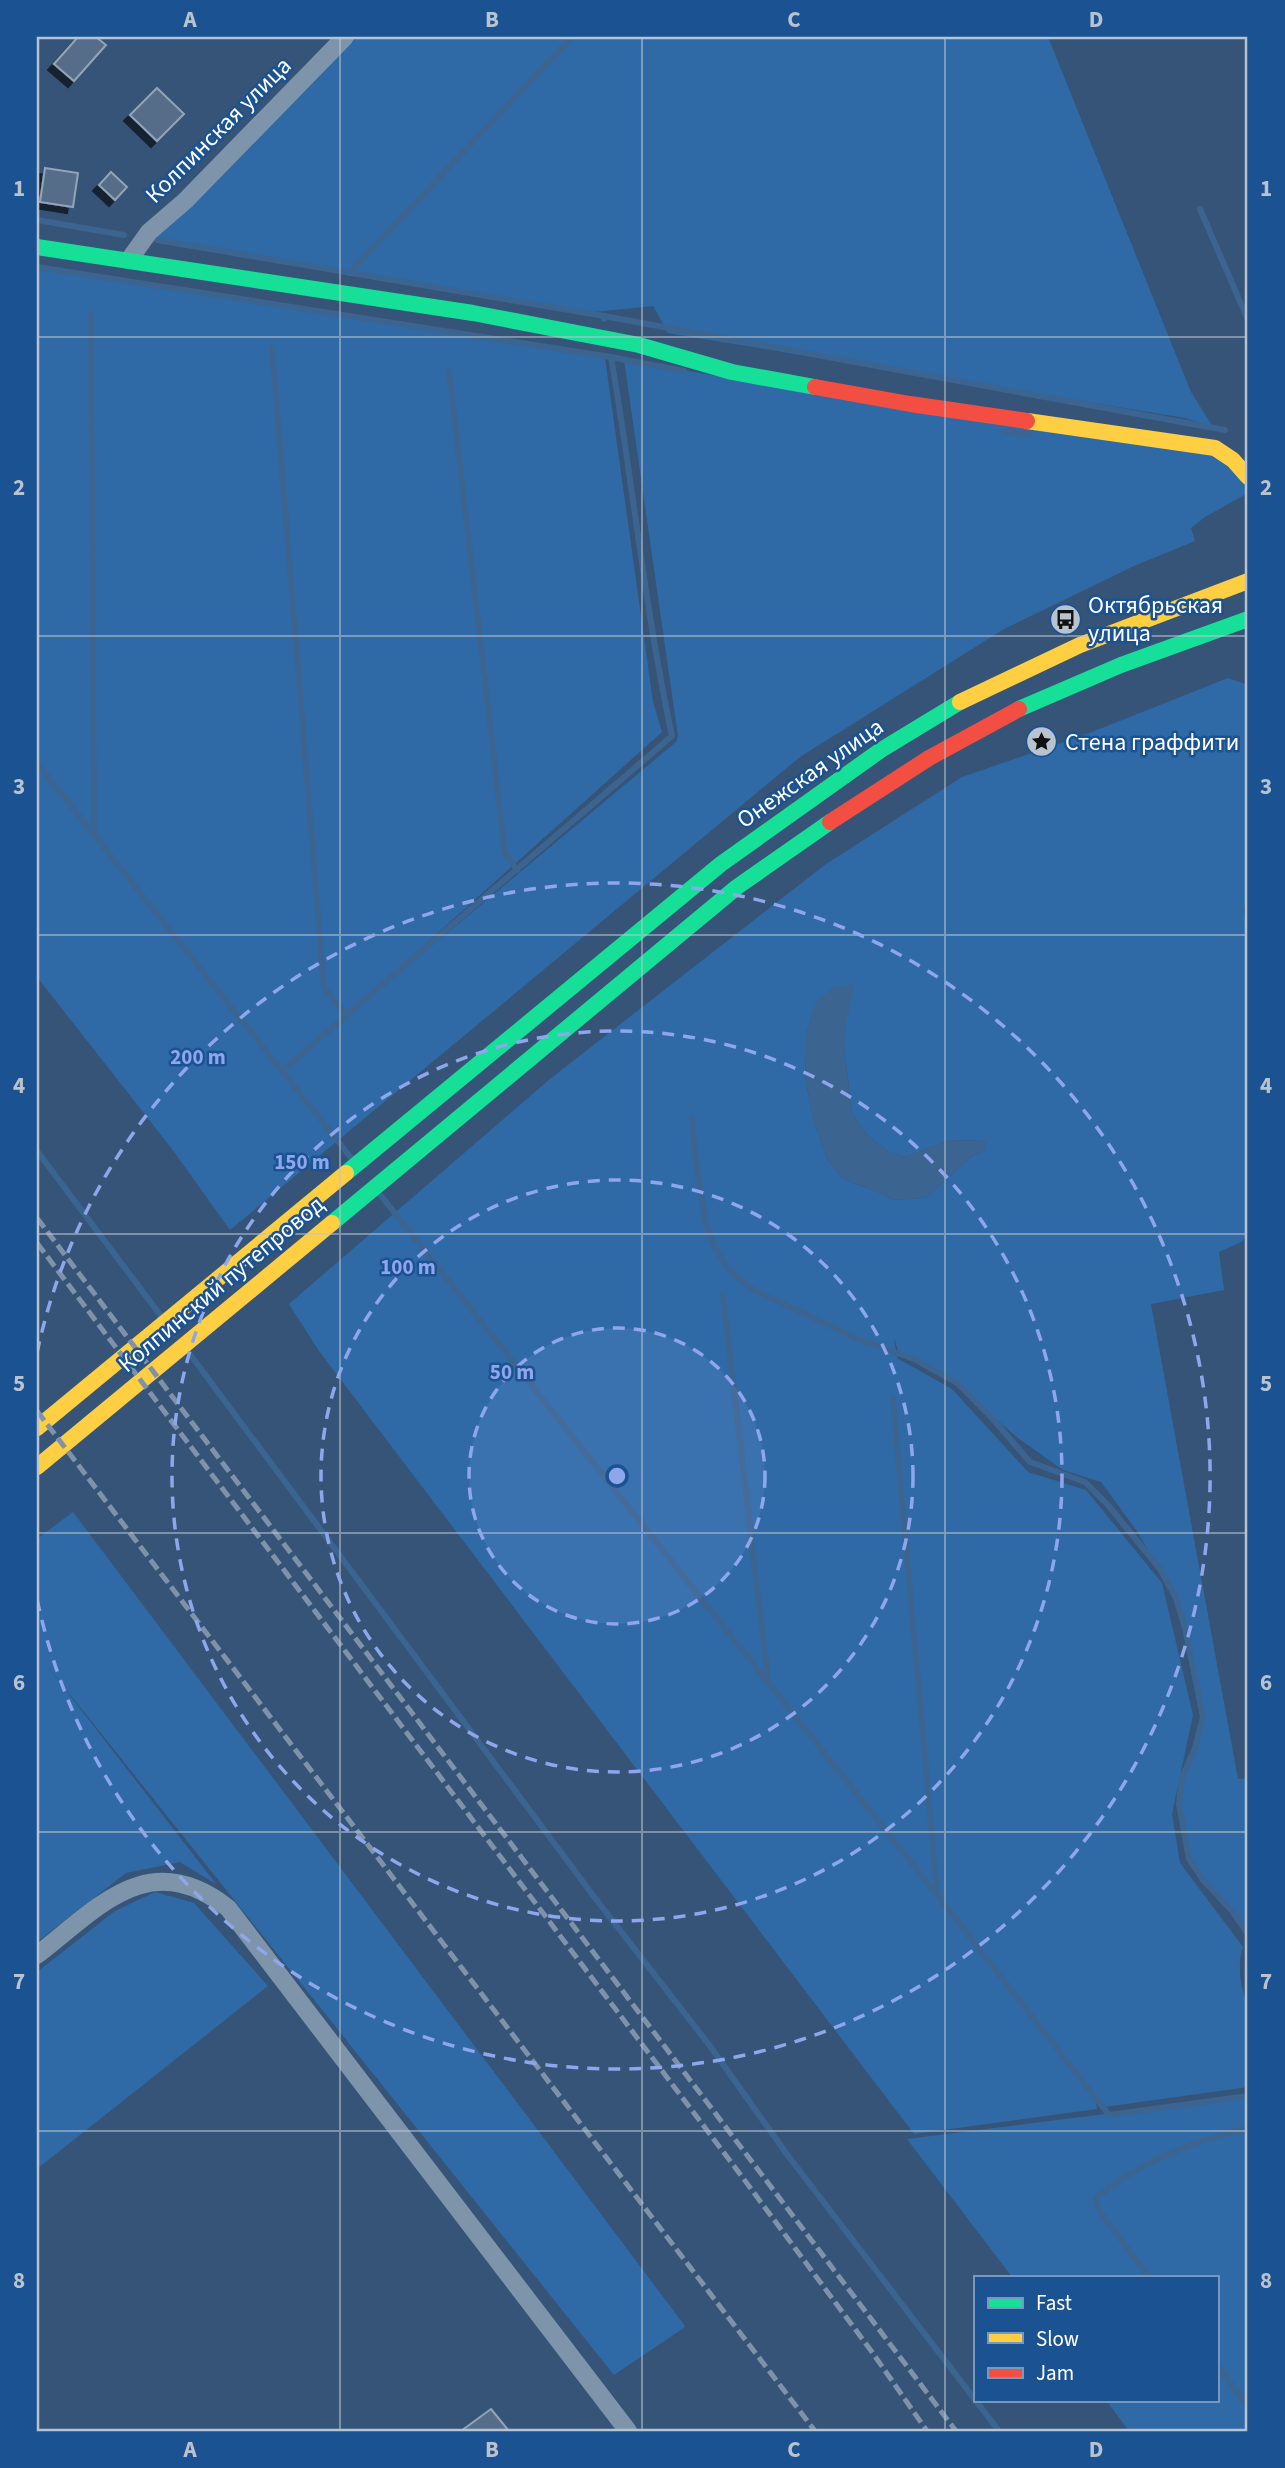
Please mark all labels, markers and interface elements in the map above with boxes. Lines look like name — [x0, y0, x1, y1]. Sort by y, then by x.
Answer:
text: A — [182, 3, 197, 36]
text: B — [485, 3, 499, 36]
text: C — [787, 3, 801, 36]
text: D — [1089, 3, 1103, 36]
street label: Колпинская улица — [137, 49, 300, 212]
text: 1 — [13, 172, 25, 205]
text: 1 — [1260, 172, 1272, 205]
text: 2 — [13, 471, 25, 504]
text: 2 — [1260, 471, 1272, 504]
place label: Октябрьская улица — [1088, 588, 1223, 651]
bus stop icon: Октябрьская улица — [1048, 602, 1082, 636]
street label: Онежская улица — [730, 710, 891, 837]
place icon: Стена граффити — [1025, 725, 1059, 759]
place label: Стена граффити — [1065, 725, 1239, 760]
text: 3 — [13, 770, 25, 803]
text: 3 — [1260, 770, 1272, 803]
text: 200 m — [170, 1042, 226, 1072]
text: 4 — [13, 1069, 25, 1102]
text: 4 — [1260, 1069, 1272, 1102]
text: 150 m — [274, 1147, 330, 1177]
street label: Колпинский путепровод — [111, 1188, 332, 1381]
text: 100 m — [380, 1252, 436, 1282]
text: 50 m — [490, 1357, 534, 1387]
text: 5 — [13, 1367, 25, 1400]
text: 5 — [1260, 1367, 1272, 1400]
centre of rings — [605, 1464, 629, 1488]
text: 6 — [13, 1666, 25, 1699]
text: 6 — [1260, 1666, 1272, 1699]
text: 7 — [13, 1965, 25, 1998]
text: 7 — [1260, 1965, 1272, 1998]
text: 8 — [13, 2264, 25, 2297]
text: 8 — [1260, 2264, 1272, 2297]
legend — [974, 2276, 1218, 2402]
text: Fast — [1036, 2288, 1072, 2318]
text: Slow — [1036, 2324, 1079, 2354]
text: Jam — [1036, 2358, 1074, 2388]
text: A — [182, 2433, 197, 2466]
text: B — [485, 2433, 499, 2466]
text: C — [787, 2433, 801, 2466]
text: D — [1089, 2433, 1103, 2466]

